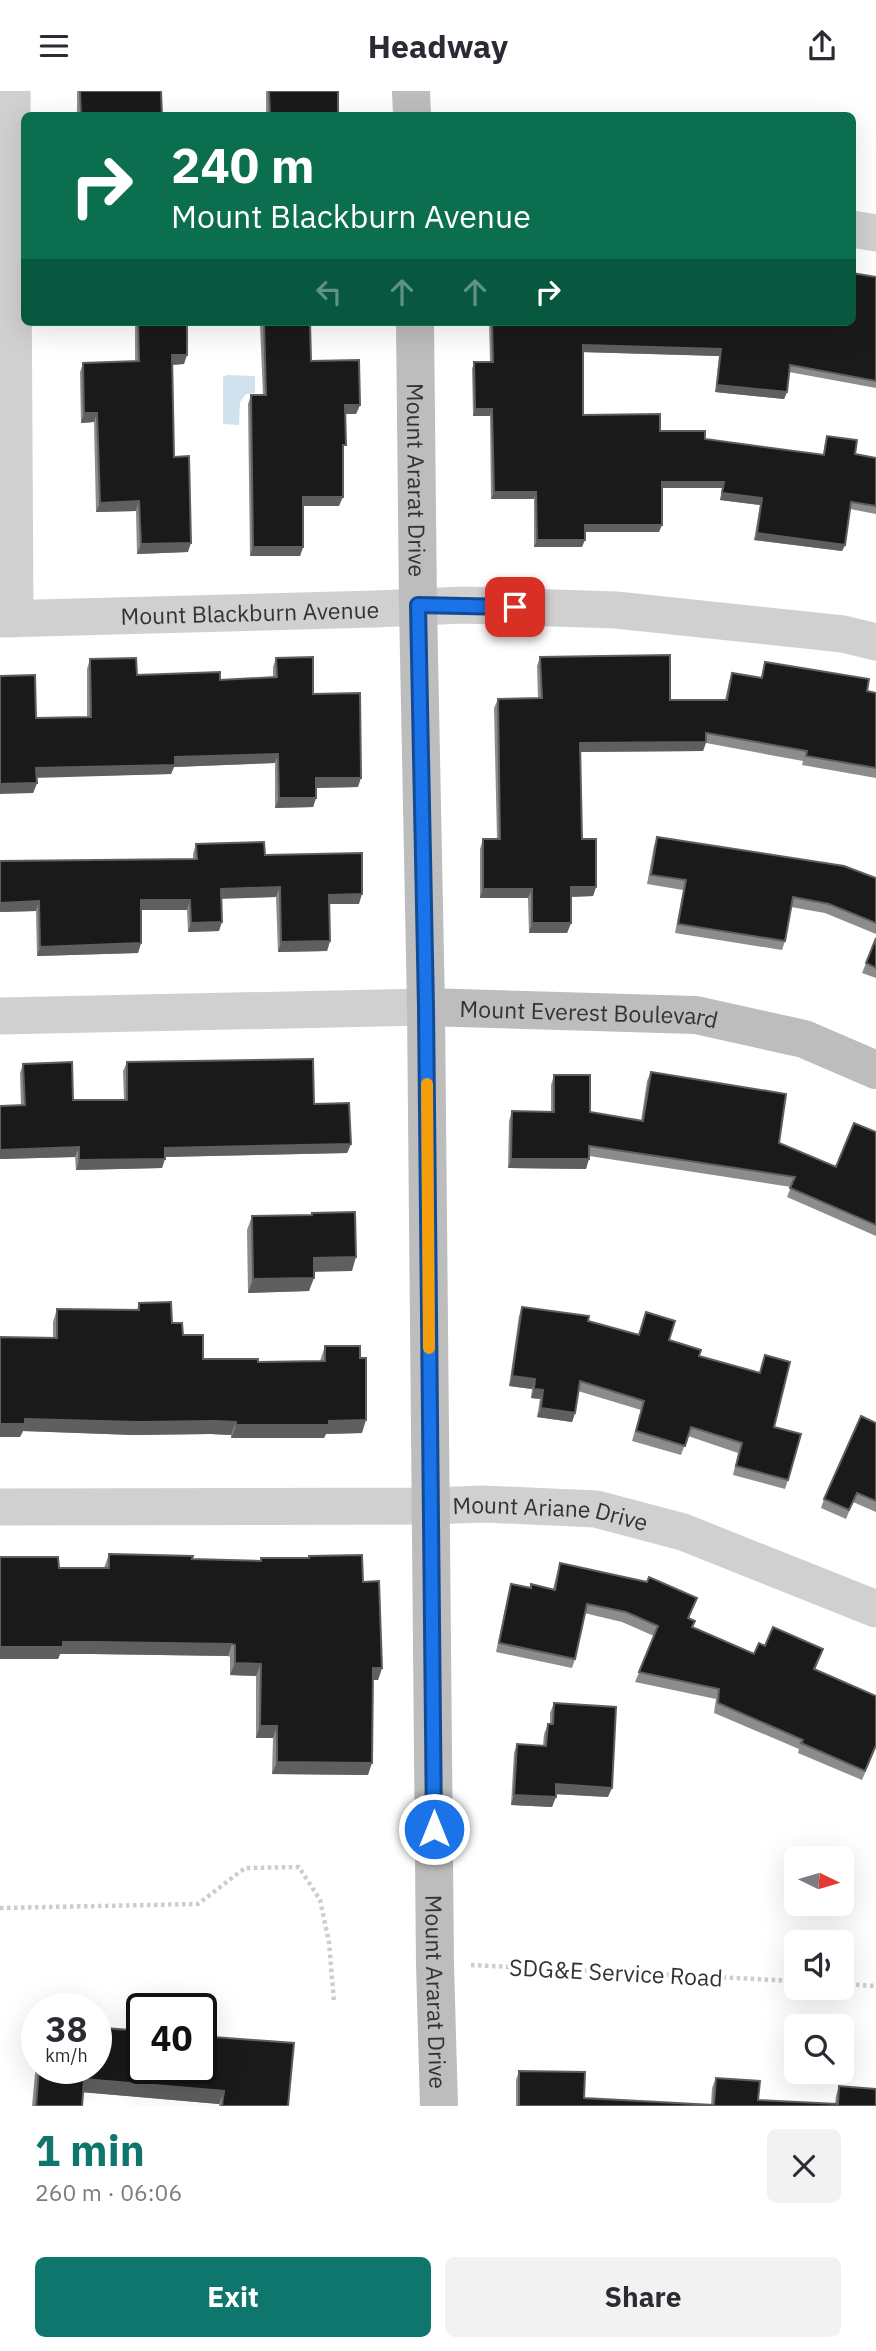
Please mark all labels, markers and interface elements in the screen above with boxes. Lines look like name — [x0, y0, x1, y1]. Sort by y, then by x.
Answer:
text: Headway — [368, 25, 508, 67]
icon: menu — [35, 27, 73, 65]
icon: share — [803, 27, 841, 65]
text: 240 m — [171, 133, 315, 196]
icon: right — [56, 140, 147, 231]
text: Mount Blackburn Avenue — [171, 195, 531, 237]
icon: left — [310, 273, 348, 311]
icon: ahead — [383, 273, 421, 311]
icon: ahead — [456, 273, 494, 311]
icon: right — [529, 273, 567, 311]
street label: Mount Ararat Drive — [401, 383, 433, 577]
pin — [485, 577, 545, 637]
icon: arrive — [496, 588, 534, 626]
street label: Mount Blackburn Avenue — [120, 594, 380, 631]
street label: Mount Everest Boulevard — [459, 993, 721, 1034]
street label: Mount Ariane Drive — [452, 1489, 651, 1537]
position arrow — [397, 1792, 471, 1866]
north arrow — [784, 1846, 854, 1916]
map controls — [784, 1846, 854, 2084]
street label: Mount Ararat Drive — [419, 1895, 454, 2089]
button: sound — [784, 1930, 854, 2000]
street label: SDG&E Service Road — [509, 1951, 723, 1993]
speed limit sign: 40 — [126, 1993, 217, 2084]
text: 38 — [45, 2006, 88, 2052]
button: search — [784, 2014, 854, 2084]
text: km/h — [45, 2044, 88, 2067]
text: 1 min — [35, 2123, 145, 2178]
button: close — [767, 2129, 841, 2203]
text: 260 m · 06:06 — [35, 2177, 182, 2207]
button: Exit — [35, 2257, 431, 2337]
button: Share — [445, 2257, 841, 2337]

